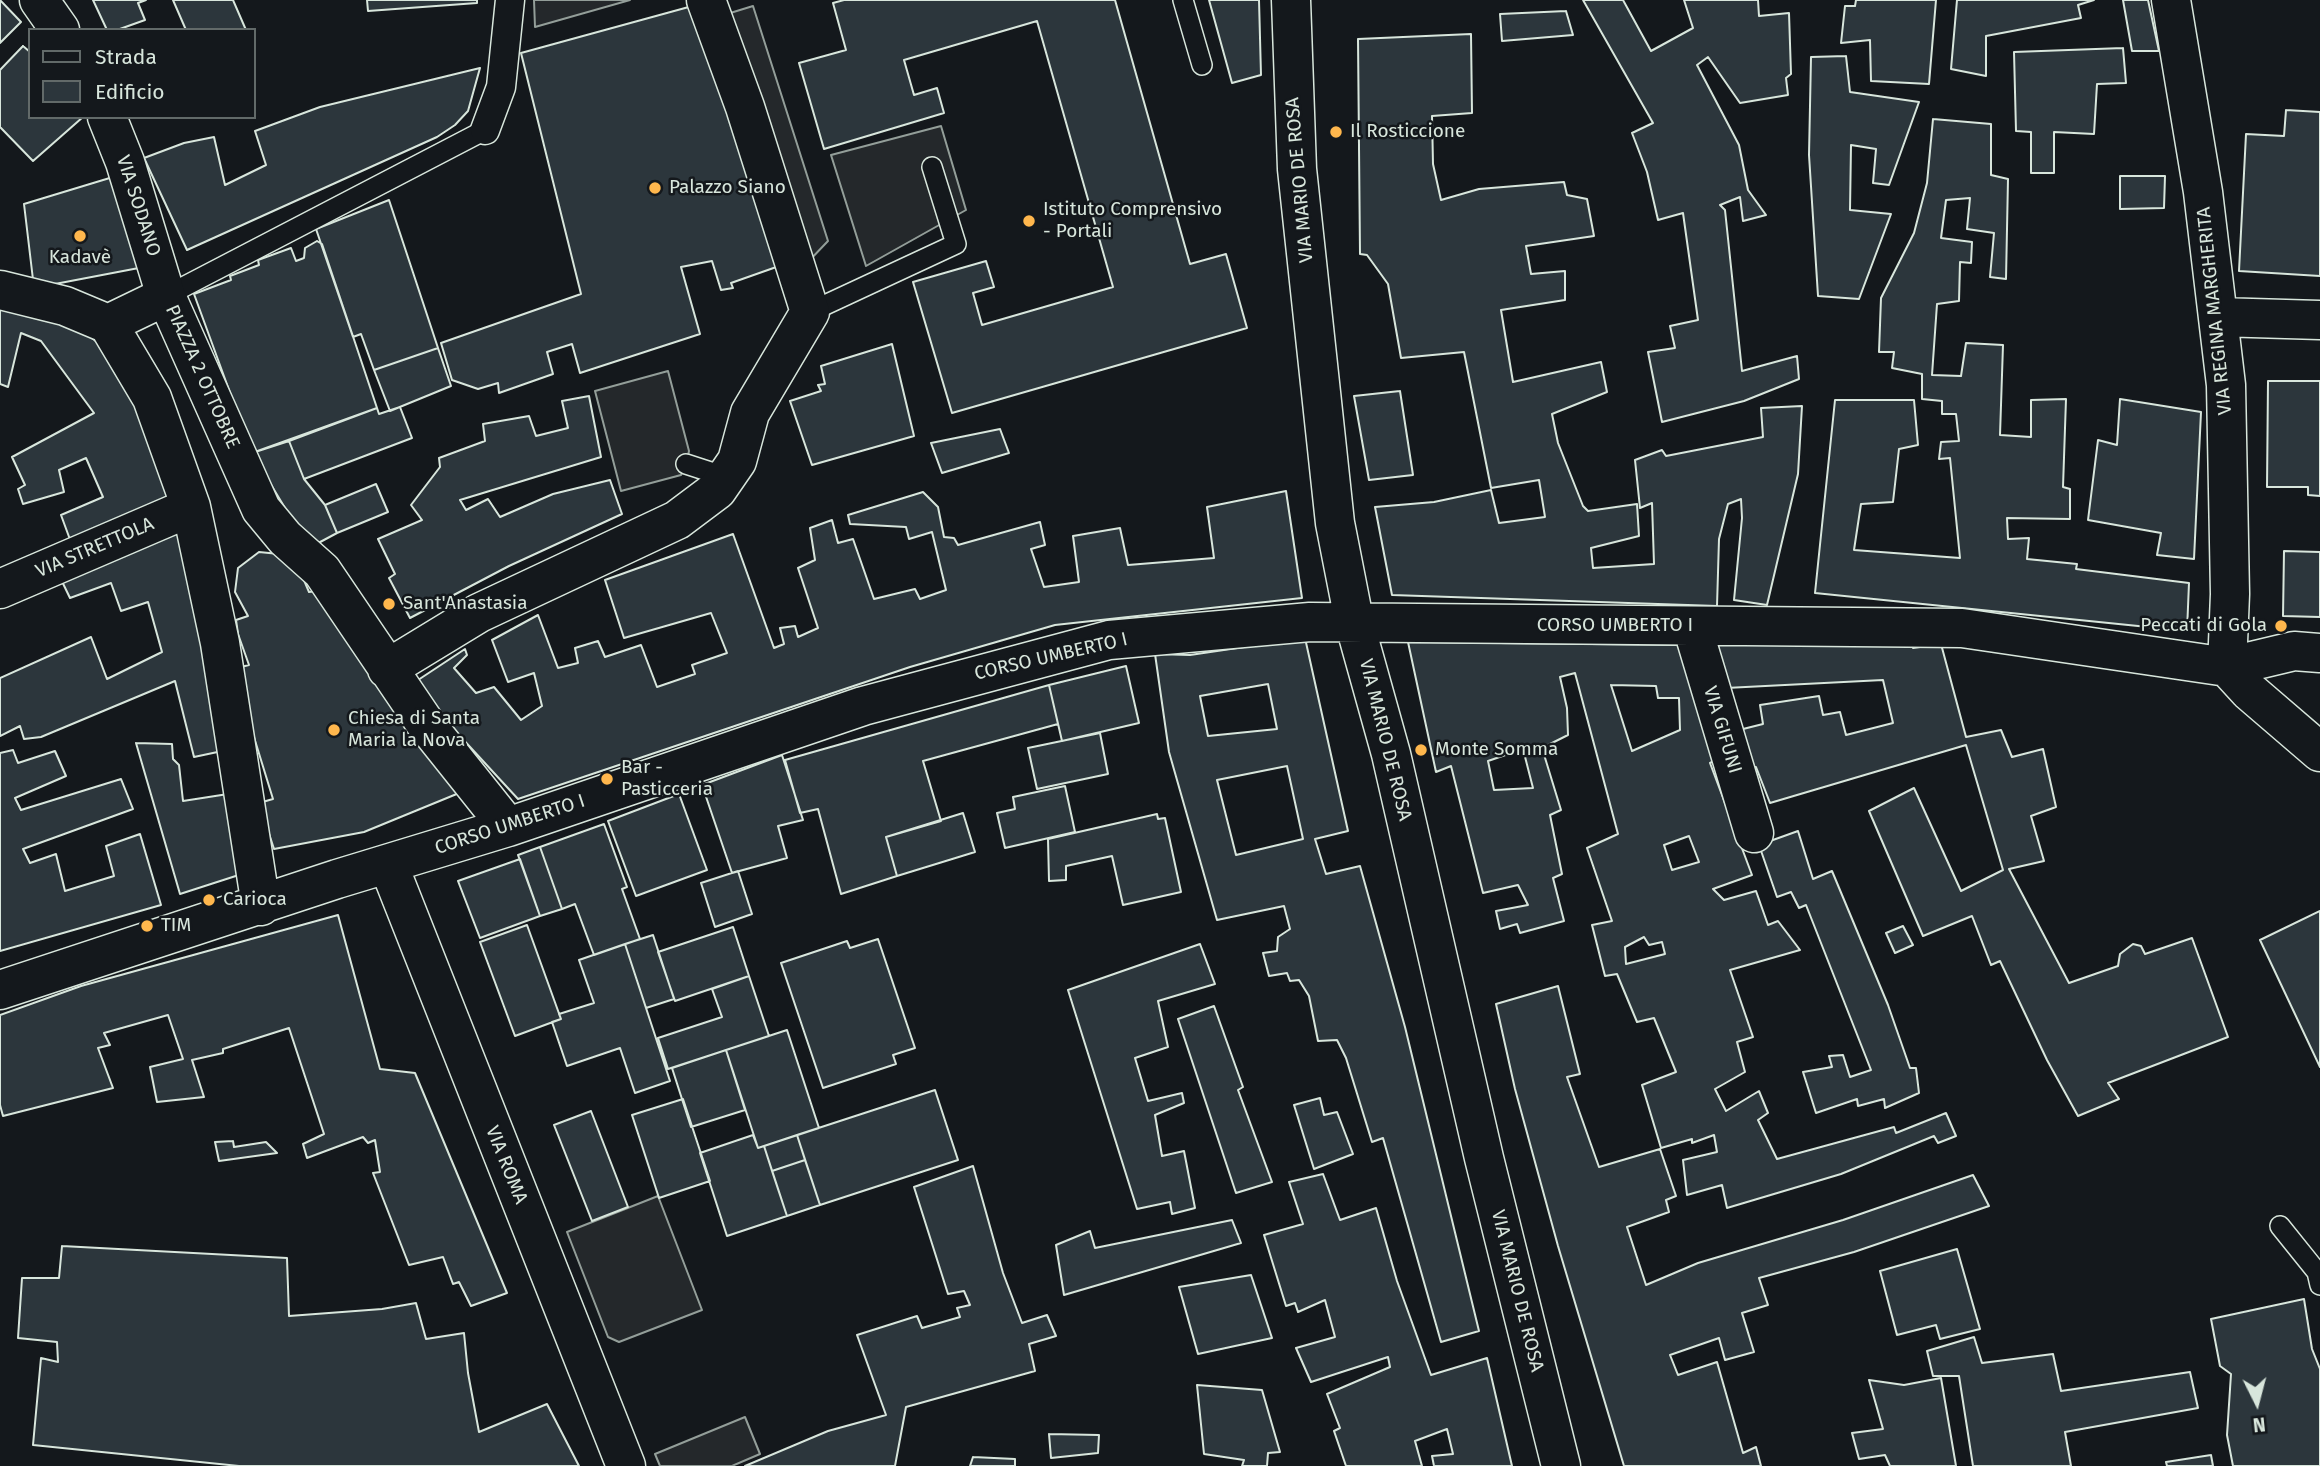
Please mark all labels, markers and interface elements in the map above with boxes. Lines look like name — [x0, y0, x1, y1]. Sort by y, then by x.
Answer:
legend — [28, 28, 256, 119]
text: Strada — [95, 44, 157, 70]
text: Edificio — [95, 79, 165, 105]
street label: VIA MARIO DE ROSA — [1281, 96, 1319, 264]
place label: Il Rosticcione — [1350, 121, 1465, 143]
marker: Il Rosticcione — [1328, 124, 1344, 140]
street label: VIA SODANO — [111, 153, 165, 259]
place label: Palazzo Siano — [669, 177, 786, 199]
marker: Palazzo Siano — [647, 180, 663, 196]
place label: Istituto Comprensivo - Portali — [1043, 199, 1222, 243]
street label: VIA REGINA MARGHERITA — [2193, 206, 2237, 416]
marker: Istituto Comprensivo - Portali — [1021, 213, 1037, 229]
marker: Kadavè — [72, 228, 88, 244]
place label: Kadavè — [49, 247, 111, 269]
street label: PIAZZA 2 OTTOBRE — [160, 301, 244, 453]
street label: VIA STRETTOLA — [33, 513, 157, 583]
place label: Sant'Anastasia — [403, 593, 527, 615]
marker: Sant'Anastasia — [381, 596, 397, 612]
street label: CORSO UMBERTO I — [1537, 615, 1693, 637]
place label: Peccati di Gola — [2140, 615, 2267, 637]
marker: Peccati di Gola — [2273, 618, 2289, 634]
street label: CORSO UMBERTO I — [972, 628, 1130, 686]
street label: VIA MARIO DE ROSA — [1354, 657, 1416, 823]
street label: VIA GIFUNI — [1698, 684, 1746, 776]
place label: Chiesa di Santa Maria la Nova — [348, 708, 480, 752]
marker: Chiesa di Santa Maria la Nova — [326, 722, 342, 738]
place label: Monte Somma — [1435, 739, 1558, 761]
marker: Monte Somma — [1413, 742, 1429, 758]
place label: Bar - Pasticceria — [621, 757, 713, 801]
marker: Bar - Pasticceria — [599, 771, 615, 787]
street label: CORSO UMBERTO I — [432, 790, 588, 860]
place label: Carioca — [223, 889, 287, 911]
marker: Carioca — [201, 892, 217, 908]
place label: TIM — [161, 915, 191, 937]
marker: TIM — [139, 918, 155, 934]
street label: VIA ROMA — [480, 1123, 532, 1207]
street label: VIA MARIO DE ROSA — [1486, 1208, 1548, 1374]
north arrow — [2222, 1368, 2292, 1438]
text: N — [2252, 1412, 2267, 1436]

